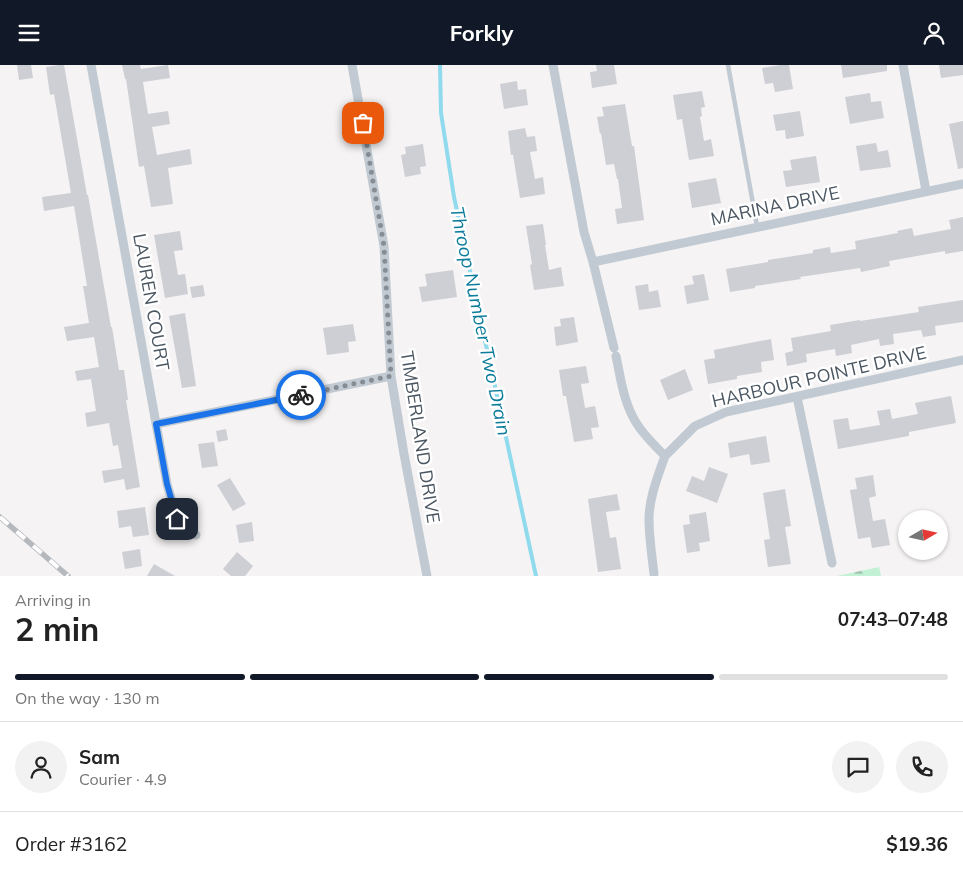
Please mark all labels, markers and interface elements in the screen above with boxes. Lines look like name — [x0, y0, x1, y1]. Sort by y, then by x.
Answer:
icon: menu — [15, 19, 43, 47]
text: Forkly — [450, 19, 513, 47]
icon: person — [920, 19, 948, 47]
pin — [342, 102, 384, 144]
icon: bag — [349, 109, 377, 137]
street label: MARINA DRIVE — [708, 181, 841, 230]
water label: Throop Number Two Drain — [445, 204, 517, 438]
street label: LAUREN COURT — [128, 232, 175, 372]
street label: HARBOUR POINTE DRIVE — [709, 341, 928, 412]
street label: TIMBERLAND DRIVE — [396, 349, 445, 525]
courier — [276, 370, 326, 420]
icon: bike — [287, 381, 315, 409]
pin — [156, 498, 198, 540]
icon: home — [163, 505, 191, 533]
north arrow — [898, 510, 948, 560]
map controls — [898, 510, 948, 560]
text: Arriving in — [15, 590, 91, 610]
text: 07:43–07:48 — [838, 607, 948, 631]
text: 2 min — [15, 609, 99, 649]
text: On the way · 130 m — [15, 688, 160, 708]
button: person — [15, 741, 67, 793]
button: chat — [832, 741, 884, 793]
button: phone — [896, 741, 948, 793]
text: Sam — [79, 745, 120, 769]
text: Courier · 4.9 — [79, 769, 167, 789]
text: Order #3162 — [15, 832, 127, 856]
text: $19.36 — [886, 832, 948, 856]

